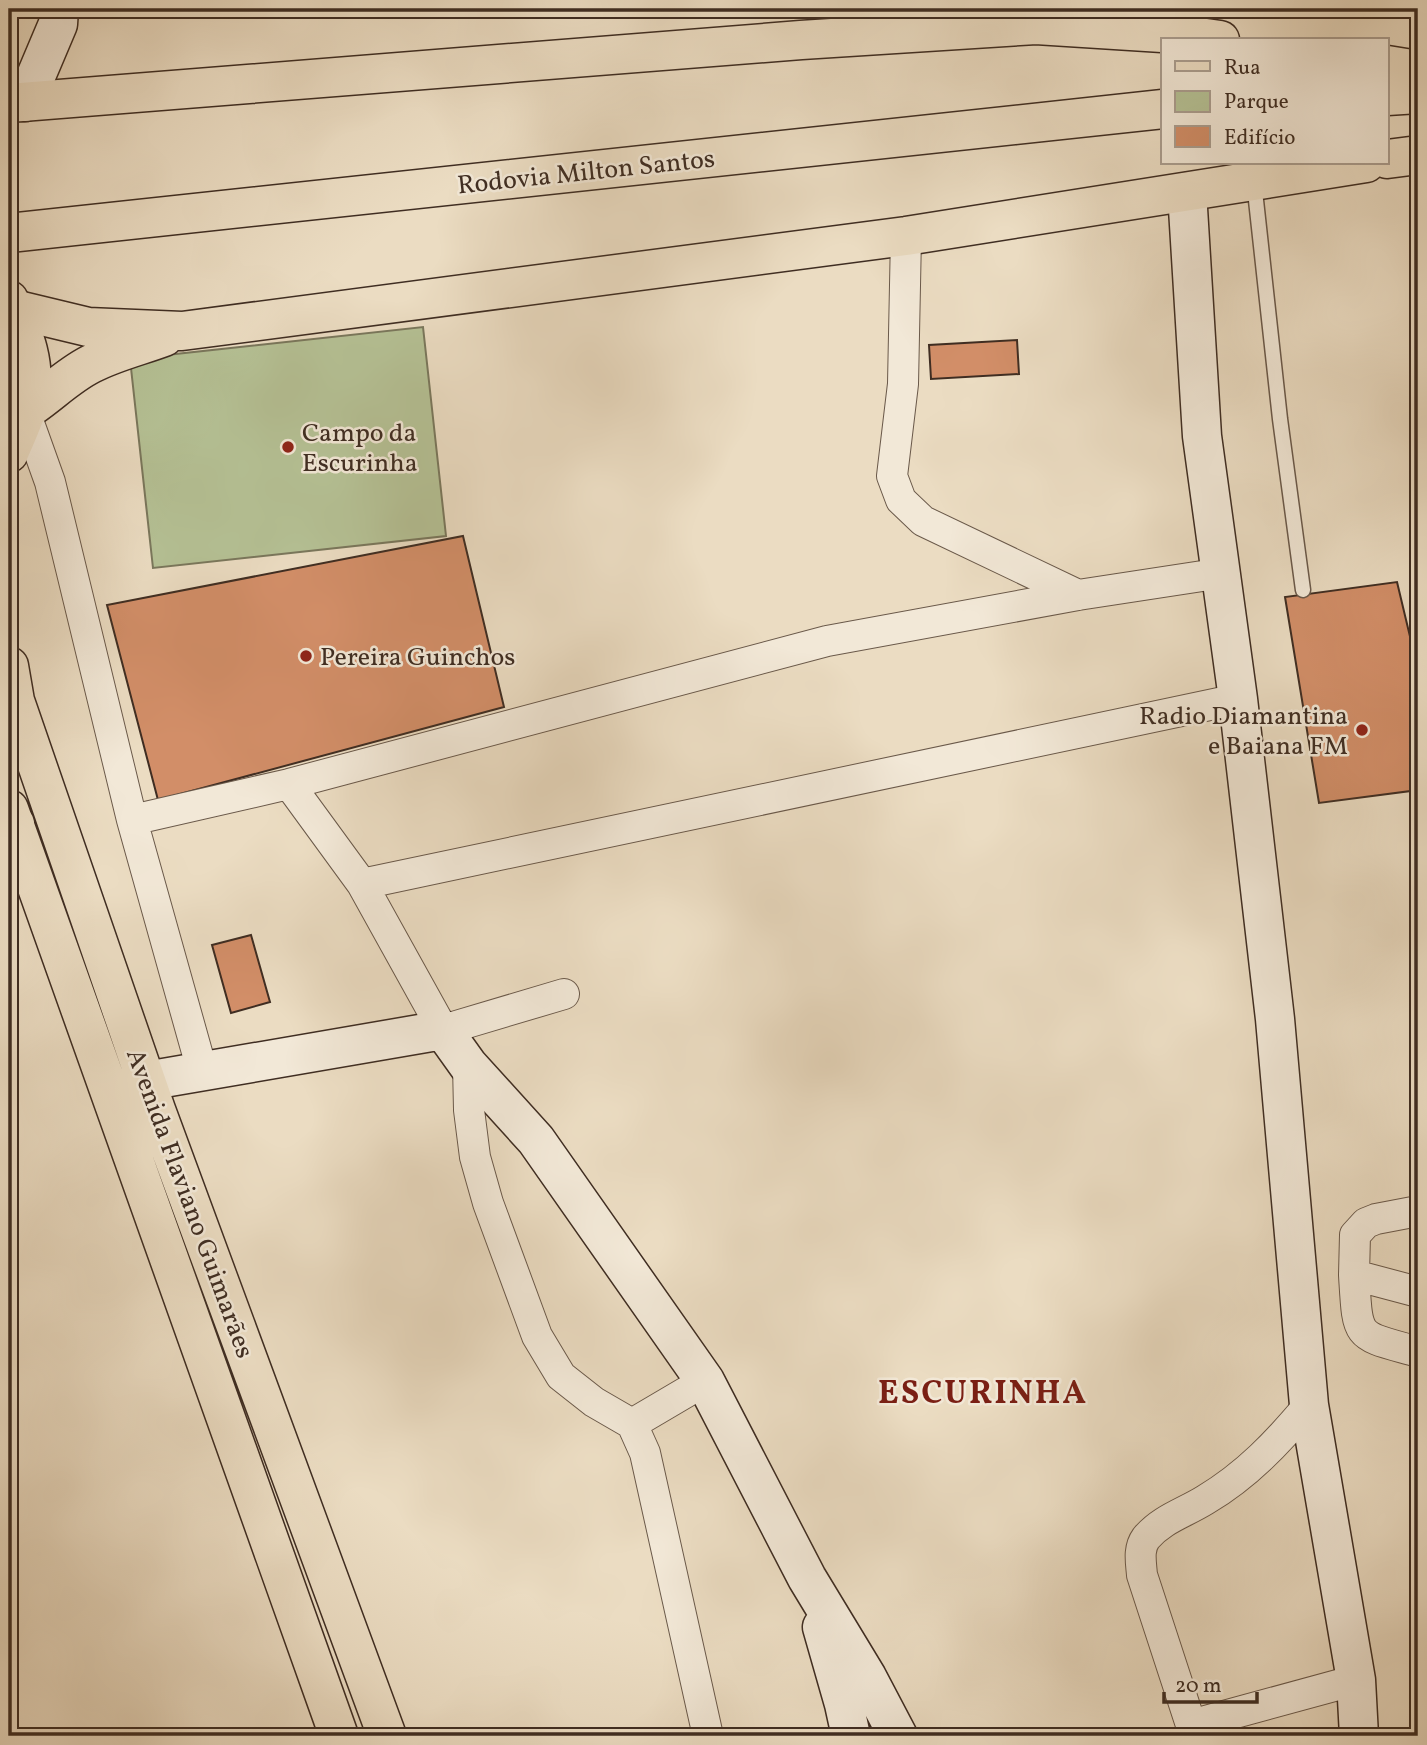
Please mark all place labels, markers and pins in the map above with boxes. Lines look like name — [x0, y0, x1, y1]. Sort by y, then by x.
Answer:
place label: Campo da Escurinha — [302, 416, 418, 482]
marker: Campo da Escurinha — [280, 439, 296, 455]
place label: Pereira Guinchos — [320, 640, 515, 676]
marker: Pereira Guinchos — [298, 648, 314, 664]
place label: Radio Diamantina e Baiana FM — [1139, 699, 1348, 765]
marker: Radio Diamantina e Baiana FM — [1354, 722, 1370, 738]

